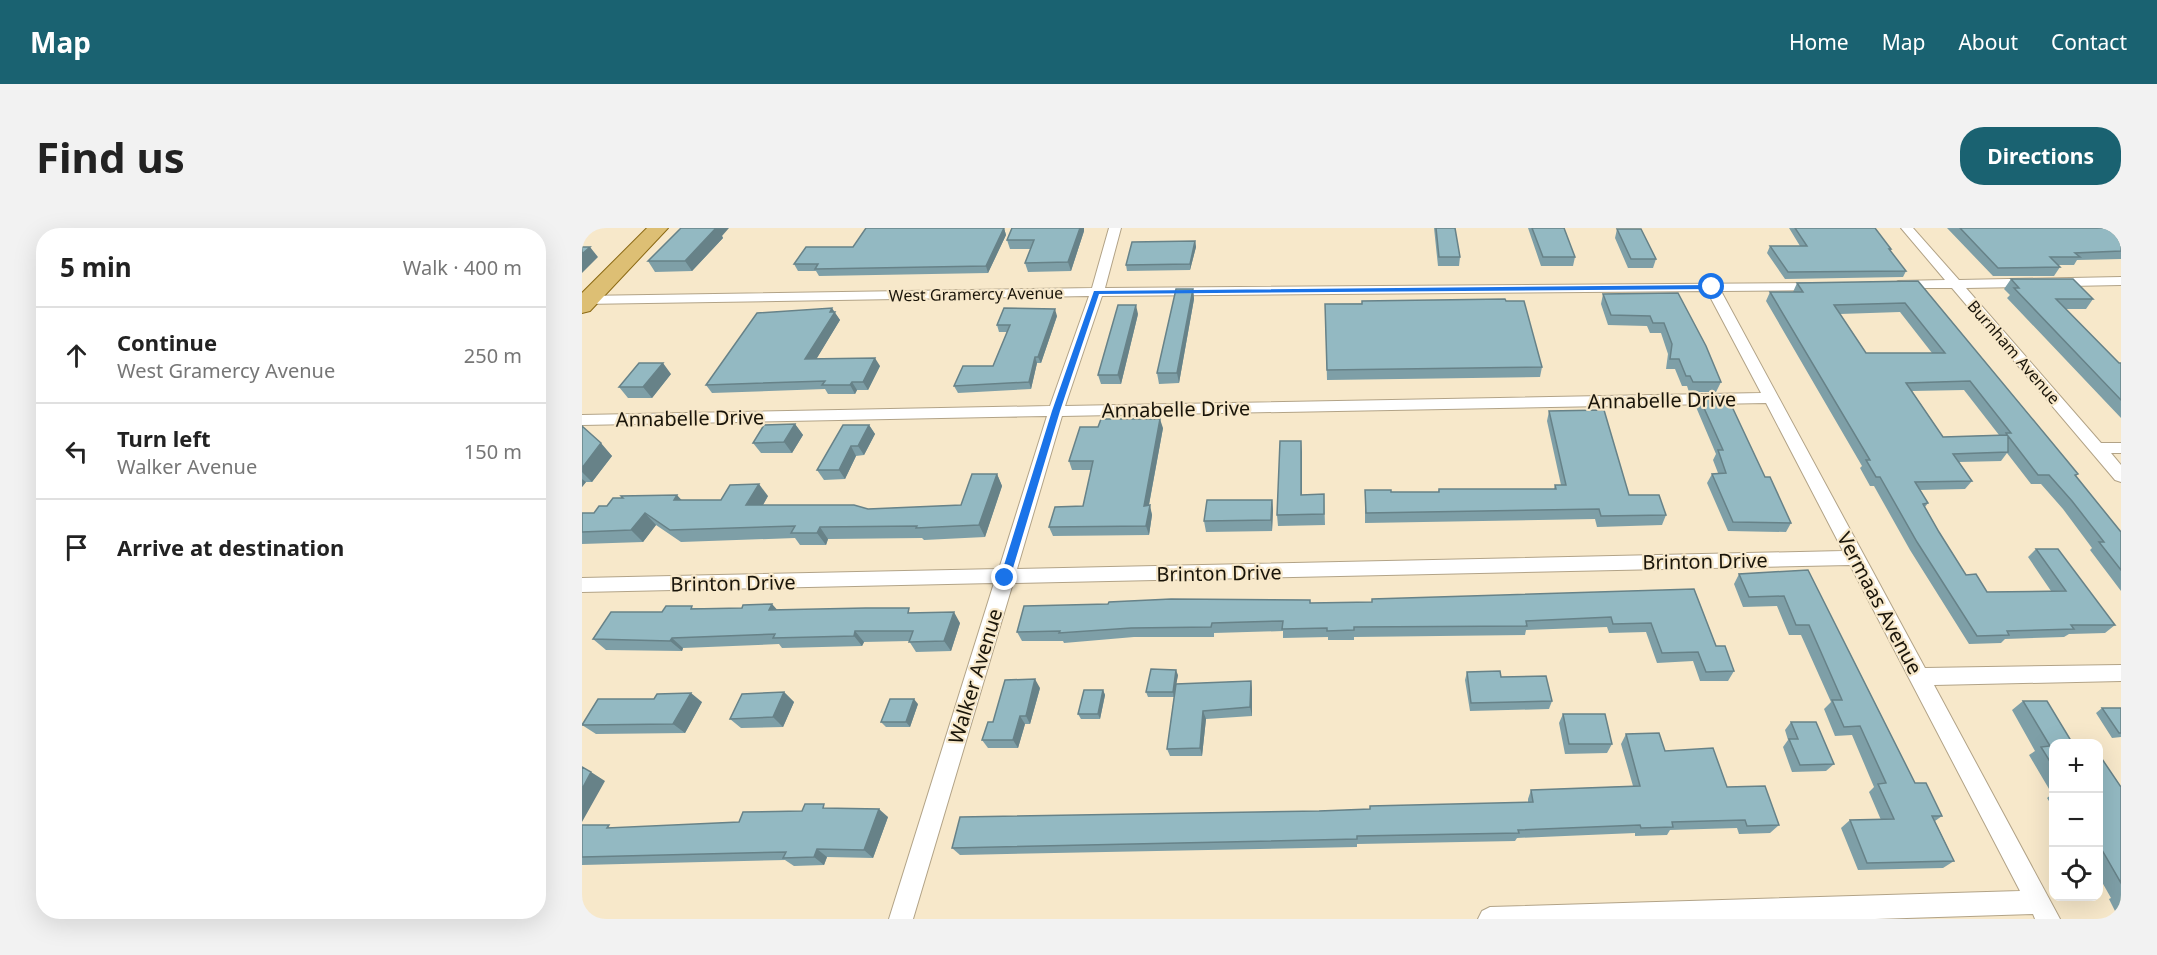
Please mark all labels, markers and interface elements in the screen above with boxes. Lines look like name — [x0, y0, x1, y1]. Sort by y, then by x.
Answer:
text: Map — [30, 23, 91, 61]
text: Home — [1789, 28, 1849, 56]
text: Map — [1882, 28, 1925, 56]
text: About — [1958, 28, 2018, 56]
text: Contact — [2051, 28, 2127, 56]
button: Directions — [1960, 127, 2121, 185]
text: Find us — [36, 128, 185, 185]
text: 5 min — [60, 249, 132, 285]
text: Walk · 400 m — [403, 254, 522, 281]
route start — [1698, 273, 1724, 299]
street label: West Gramercy Avenue — [889, 281, 1063, 307]
street label: Burnham Avenue — [1963, 295, 2065, 409]
text: Continue — [117, 327, 217, 357]
icon: ahead — [60, 339, 93, 372]
text: 250 m — [464, 342, 522, 369]
text: West Gramercy Avenue — [117, 357, 335, 384]
street label: Annabelle Drive — [1587, 385, 1737, 415]
street label: Annabelle Drive — [1101, 394, 1251, 424]
street label: Annabelle Drive — [615, 403, 765, 433]
text: Turn left — [117, 423, 211, 453]
icon: left — [60, 435, 93, 468]
text: 150 m — [464, 438, 522, 465]
text: Walker Avenue — [117, 453, 257, 480]
street label: Vermaas Avenue — [1831, 527, 1929, 679]
icon: arrive — [60, 531, 93, 564]
text: Arrive at destination — [117, 532, 344, 562]
street label: Brinton Drive — [1642, 546, 1768, 576]
street label: Brinton Drive — [1156, 558, 1282, 588]
route end — [991, 564, 1017, 590]
street label: Brinton Drive — [670, 568, 796, 598]
street label: Walker Avenue — [942, 605, 1008, 747]
map controls — [2049, 739, 2103, 901]
button: + — [2049, 739, 2103, 793]
button: − — [2049, 793, 2103, 847]
button: locate — [2049, 847, 2103, 901]

